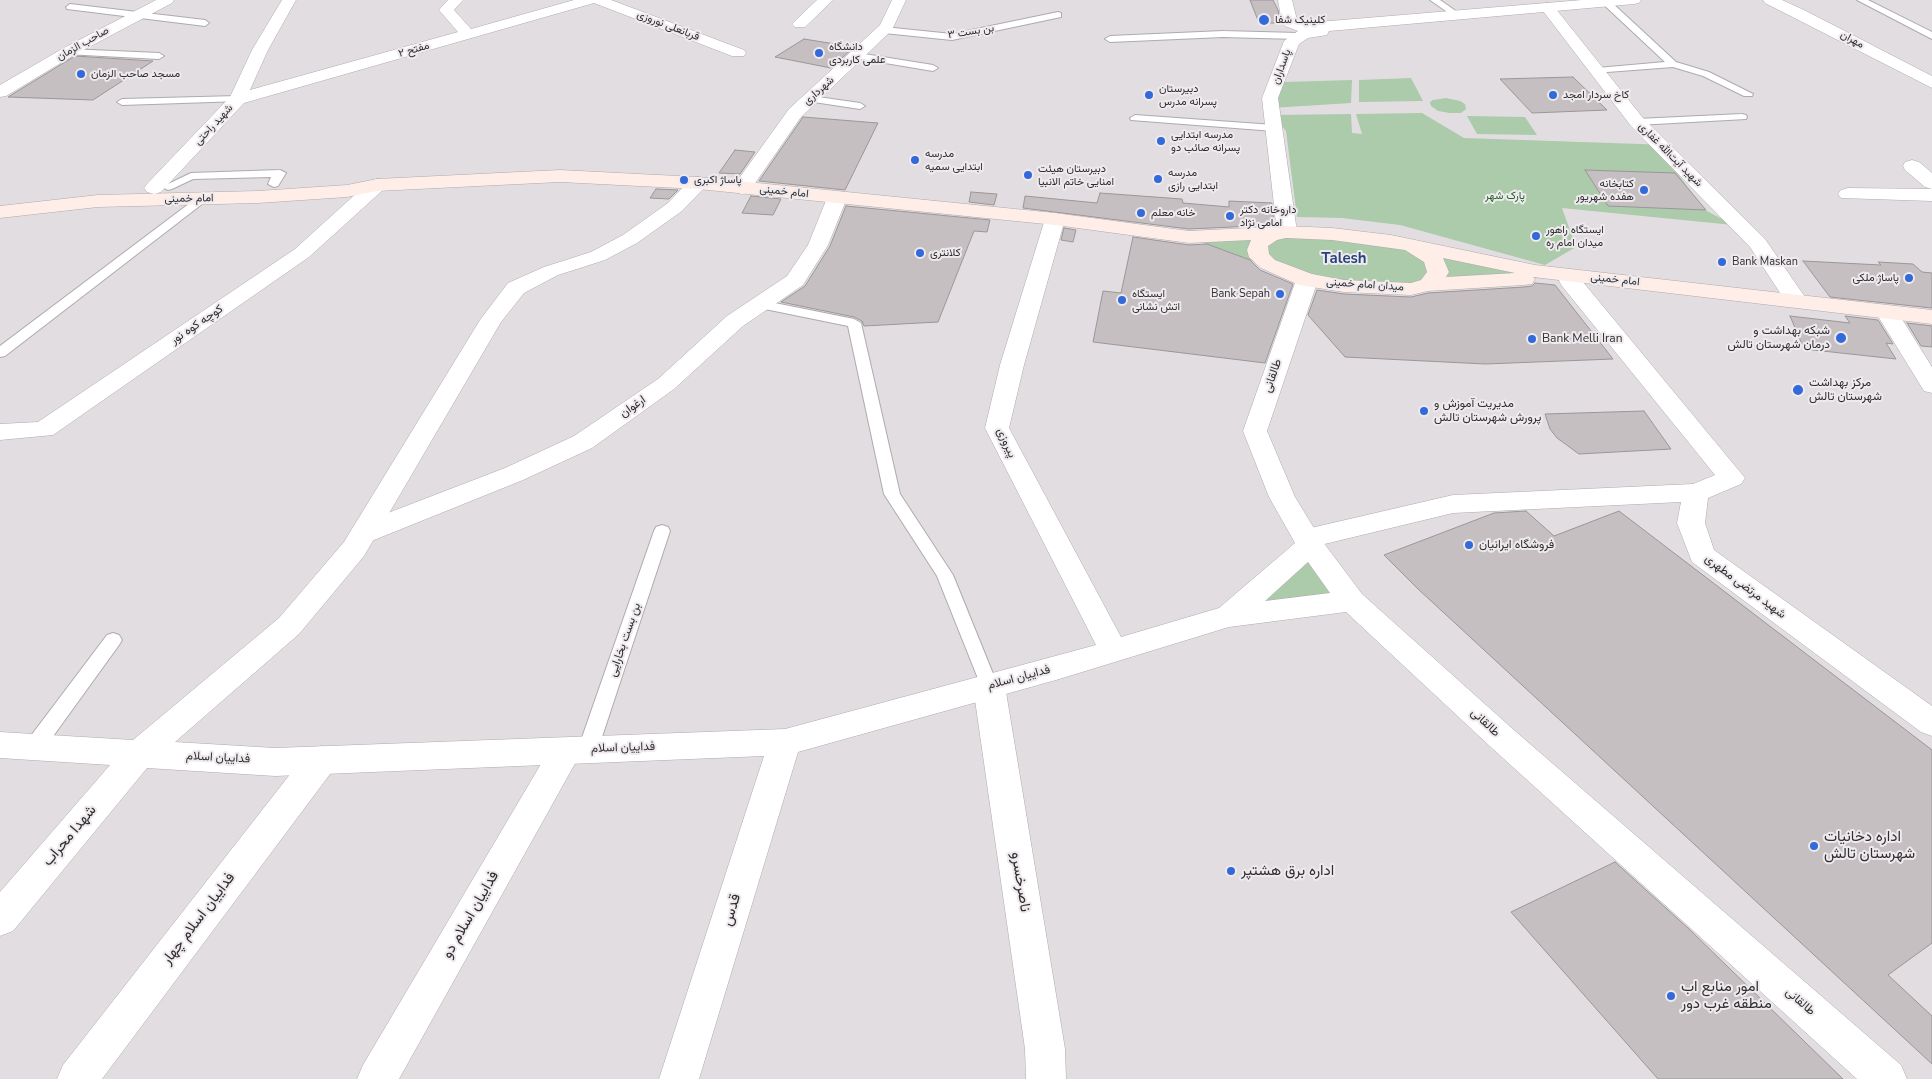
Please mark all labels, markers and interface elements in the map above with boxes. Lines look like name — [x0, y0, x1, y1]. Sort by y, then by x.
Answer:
street label: قربانعلی نوروزی — [635, 8, 701, 44]
marker: کلینیک شفا — [1257, 13, 1271, 27]
place label: کلینیک شفا — [1275, 13, 1325, 27]
street label: بن بست ۳ — [947, 22, 995, 42]
street label: صاحب الزمان — [55, 24, 111, 64]
street label: مهران — [1838, 28, 1866, 52]
street label: مفتح ۲ — [397, 39, 431, 61]
place label: دانشگاه علمی کاربردی — [829, 40, 886, 66]
marker: دانشگاه علمی کاربردی — [813, 47, 825, 59]
street label: پاسداران — [1270, 48, 1294, 86]
place label: مسجد صاحب الزمان — [91, 67, 180, 81]
marker: مسجد صاحب الزمان — [75, 68, 87, 80]
street label: شهرداری — [801, 74, 837, 108]
place label: دبیرستان پسرانه مدرس — [1159, 82, 1217, 108]
place label: کاخ سردار امجد — [1563, 88, 1629, 102]
marker: دبیرستان پسرانه مدرس — [1143, 89, 1155, 101]
marker: کاخ سردار امجد — [1547, 89, 1559, 101]
street label: شهید راحتی — [192, 102, 236, 148]
street label: شهید آیت‌الله غفاری — [1635, 120, 1705, 190]
place label: مدرسه ابتدایی پسرانه صائب دو — [1171, 128, 1240, 154]
marker: مدرسه ابتدایی پسرانه صائب دو — [1155, 135, 1167, 147]
place label: مدرسه ابتدایی سمیه — [925, 147, 983, 173]
marker: مدرسه ابتدایی سمیه — [909, 154, 921, 166]
place label: دبیرستان هیئت امنایی خاتم الانبیا — [1038, 162, 1114, 188]
place label: مدرسه ابتدایی رازی — [1168, 166, 1218, 192]
marker: دبیرستان هیئت امنایی خاتم الانبیا — [1022, 169, 1034, 181]
place label: پاساژ اکبری — [694, 173, 742, 187]
marker: مدرسه ابتدایی رازی — [1152, 173, 1164, 185]
marker: پاساژ اکبری — [678, 174, 690, 186]
place label: کتابخانه هفده شهریور — [1576, 177, 1634, 203]
street label: امام خمینی — [759, 183, 809, 201]
marker: کتابخانه هفده شهریور — [1638, 184, 1650, 196]
park label: پارک شهر — [1485, 189, 1525, 203]
street label: امام خمینی — [164, 192, 214, 206]
place label: داروخانه دکتر امامی نژاد — [1240, 203, 1296, 229]
place label: خانه معلم — [1151, 206, 1196, 220]
marker: خانه معلم — [1135, 207, 1147, 219]
marker: داروخانه دکتر امامی نژاد — [1224, 210, 1236, 222]
place label: ایستگاه راهور میدان امام ره — [1546, 223, 1604, 249]
marker: ایستگاه راهور میدان امام ره — [1530, 230, 1542, 242]
place label: کلانتری — [930, 246, 961, 260]
marker: کلانتری — [914, 247, 926, 259]
district label: Talesh — [1321, 250, 1367, 268]
place label: Bank Maskan — [1732, 255, 1798, 269]
marker: Bank Maskan — [1716, 256, 1728, 268]
street label: امام خمینی — [1590, 271, 1640, 289]
place label: پاساژ ملکی — [1852, 271, 1899, 285]
marker: پاساژ ملکی — [1903, 272, 1915, 284]
street label: میدان امام خمینی — [1326, 276, 1404, 294]
place label: ایستگاه اتش نشانی — [1132, 287, 1180, 313]
place label: Bank Sepah — [1211, 287, 1270, 301]
marker: Bank Sepah — [1274, 288, 1286, 300]
marker: ایستگاه اتش نشانی — [1116, 294, 1128, 306]
street label: کوچه کوه نور — [168, 302, 226, 348]
place label: شبکه بهداشت و درمان شهرستان تالش — [1727, 324, 1830, 352]
marker: شبکه بهداشت و درمان شهرستان تالش — [1834, 331, 1848, 345]
place label: Bank Melli Iran — [1542, 332, 1622, 346]
marker: Bank Melli Iran — [1526, 333, 1538, 345]
street label: طالقانی — [1261, 357, 1285, 395]
place label: مرکز بهداشت شهرستان تالش — [1809, 376, 1882, 404]
marker: مرکز بهداشت شهرستان تالش — [1791, 383, 1805, 397]
street label: ارغوان — [617, 393, 649, 421]
place label: مدیریت آموزش و پرورش شهرستان تالش — [1434, 397, 1541, 425]
marker: مدیریت آموزش و پرورش شهرستان تالش — [1418, 405, 1430, 417]
street label: پیروزی — [993, 426, 1019, 460]
place label: فروشگاه ایرانیان — [1479, 538, 1554, 552]
marker: فروشگاه ایرانیان — [1463, 539, 1475, 551]
street label: شهید مرتضی مطهری — [1702, 552, 1788, 622]
street label: بن بست بخارایی — [606, 601, 644, 679]
street label: فداییان اسلام — [986, 663, 1052, 693]
street label: طالقانی — [1467, 706, 1503, 740]
street label: فداییان اسلام — [591, 740, 655, 756]
street label: فداییان اسلام — [186, 749, 250, 767]
street label: شهدا محراب — [39, 802, 101, 870]
place label: اداره دخانیات شهرستان تالش — [1824, 828, 1915, 863]
marker: اداره دخانیات شهرستان تالش — [1808, 840, 1820, 852]
street label: ناصرخسرو — [1006, 851, 1034, 913]
place label: اداره برق هشتپر — [1241, 862, 1334, 880]
marker: اداره برق هشتپر — [1225, 865, 1237, 877]
street label: فداییان اسلام دو — [439, 868, 503, 962]
street label: فداییان اسلام چهار — [159, 869, 239, 969]
street label: قدس — [719, 892, 745, 928]
place label: امور منابع اب منطقه غرب دور — [1681, 978, 1772, 1013]
street label: طالقانی — [1782, 985, 1818, 1019]
marker: امور منابع اب منطقه غرب دور — [1665, 990, 1677, 1002]

